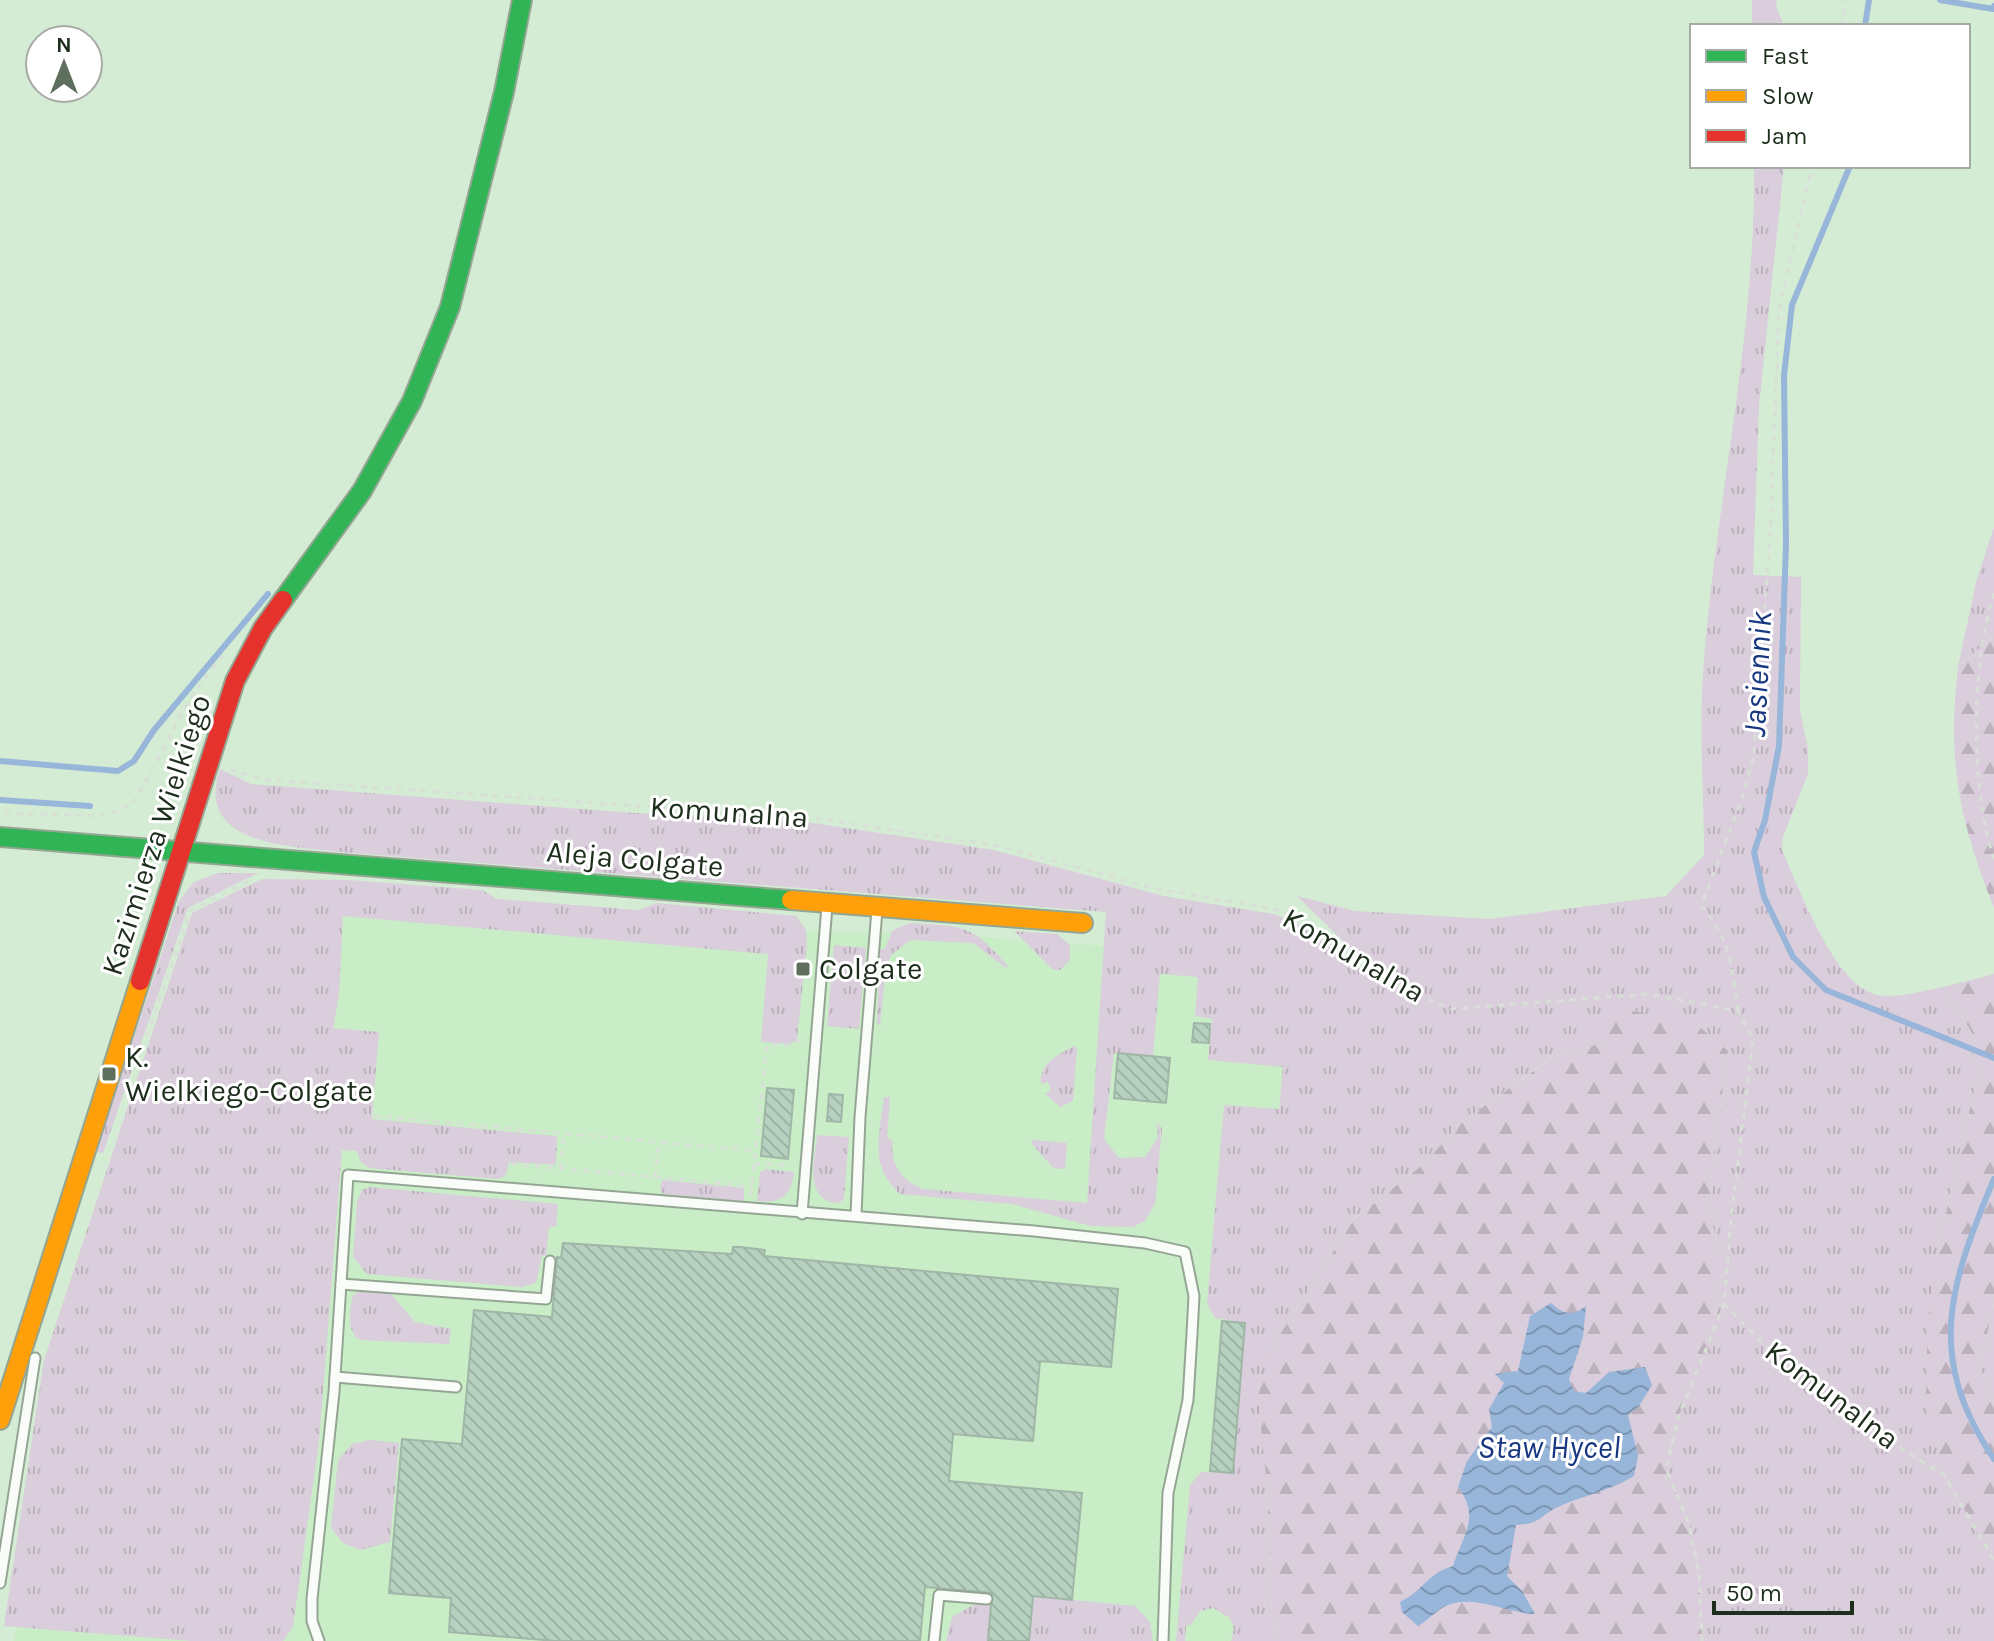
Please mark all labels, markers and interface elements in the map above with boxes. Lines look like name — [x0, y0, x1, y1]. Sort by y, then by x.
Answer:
north arrow — [24, 24, 104, 104]
legend — [1690, 24, 1970, 168]
text: N — [56, 32, 72, 58]
text: Fast — [1762, 42, 1809, 70]
text: Slow — [1762, 82, 1814, 110]
text: Jam — [1762, 122, 1807, 150]
water label: Jasiennik — [1736, 609, 1779, 738]
street label: Kazimierza Wielkiego — [94, 690, 218, 980]
street label: Komunalna — [649, 789, 809, 835]
street label: Aleja Colgate — [545, 833, 725, 885]
street label: Komunalna — [1276, 900, 1432, 1010]
place label: Colgate — [819, 951, 922, 987]
marker: Colgate — [794, 960, 812, 978]
place label: K. Wielkiego-Colgate — [125, 1039, 373, 1109]
marker: K. Wielkiego-Colgate — [100, 1065, 118, 1083]
street label: Komunalna — [1758, 1333, 1906, 1457]
water label: Staw Hycel — [1478, 1429, 1620, 1466]
scale bar — [1714, 1565, 1852, 1615]
text: 50 m — [1726, 1579, 1782, 1607]

